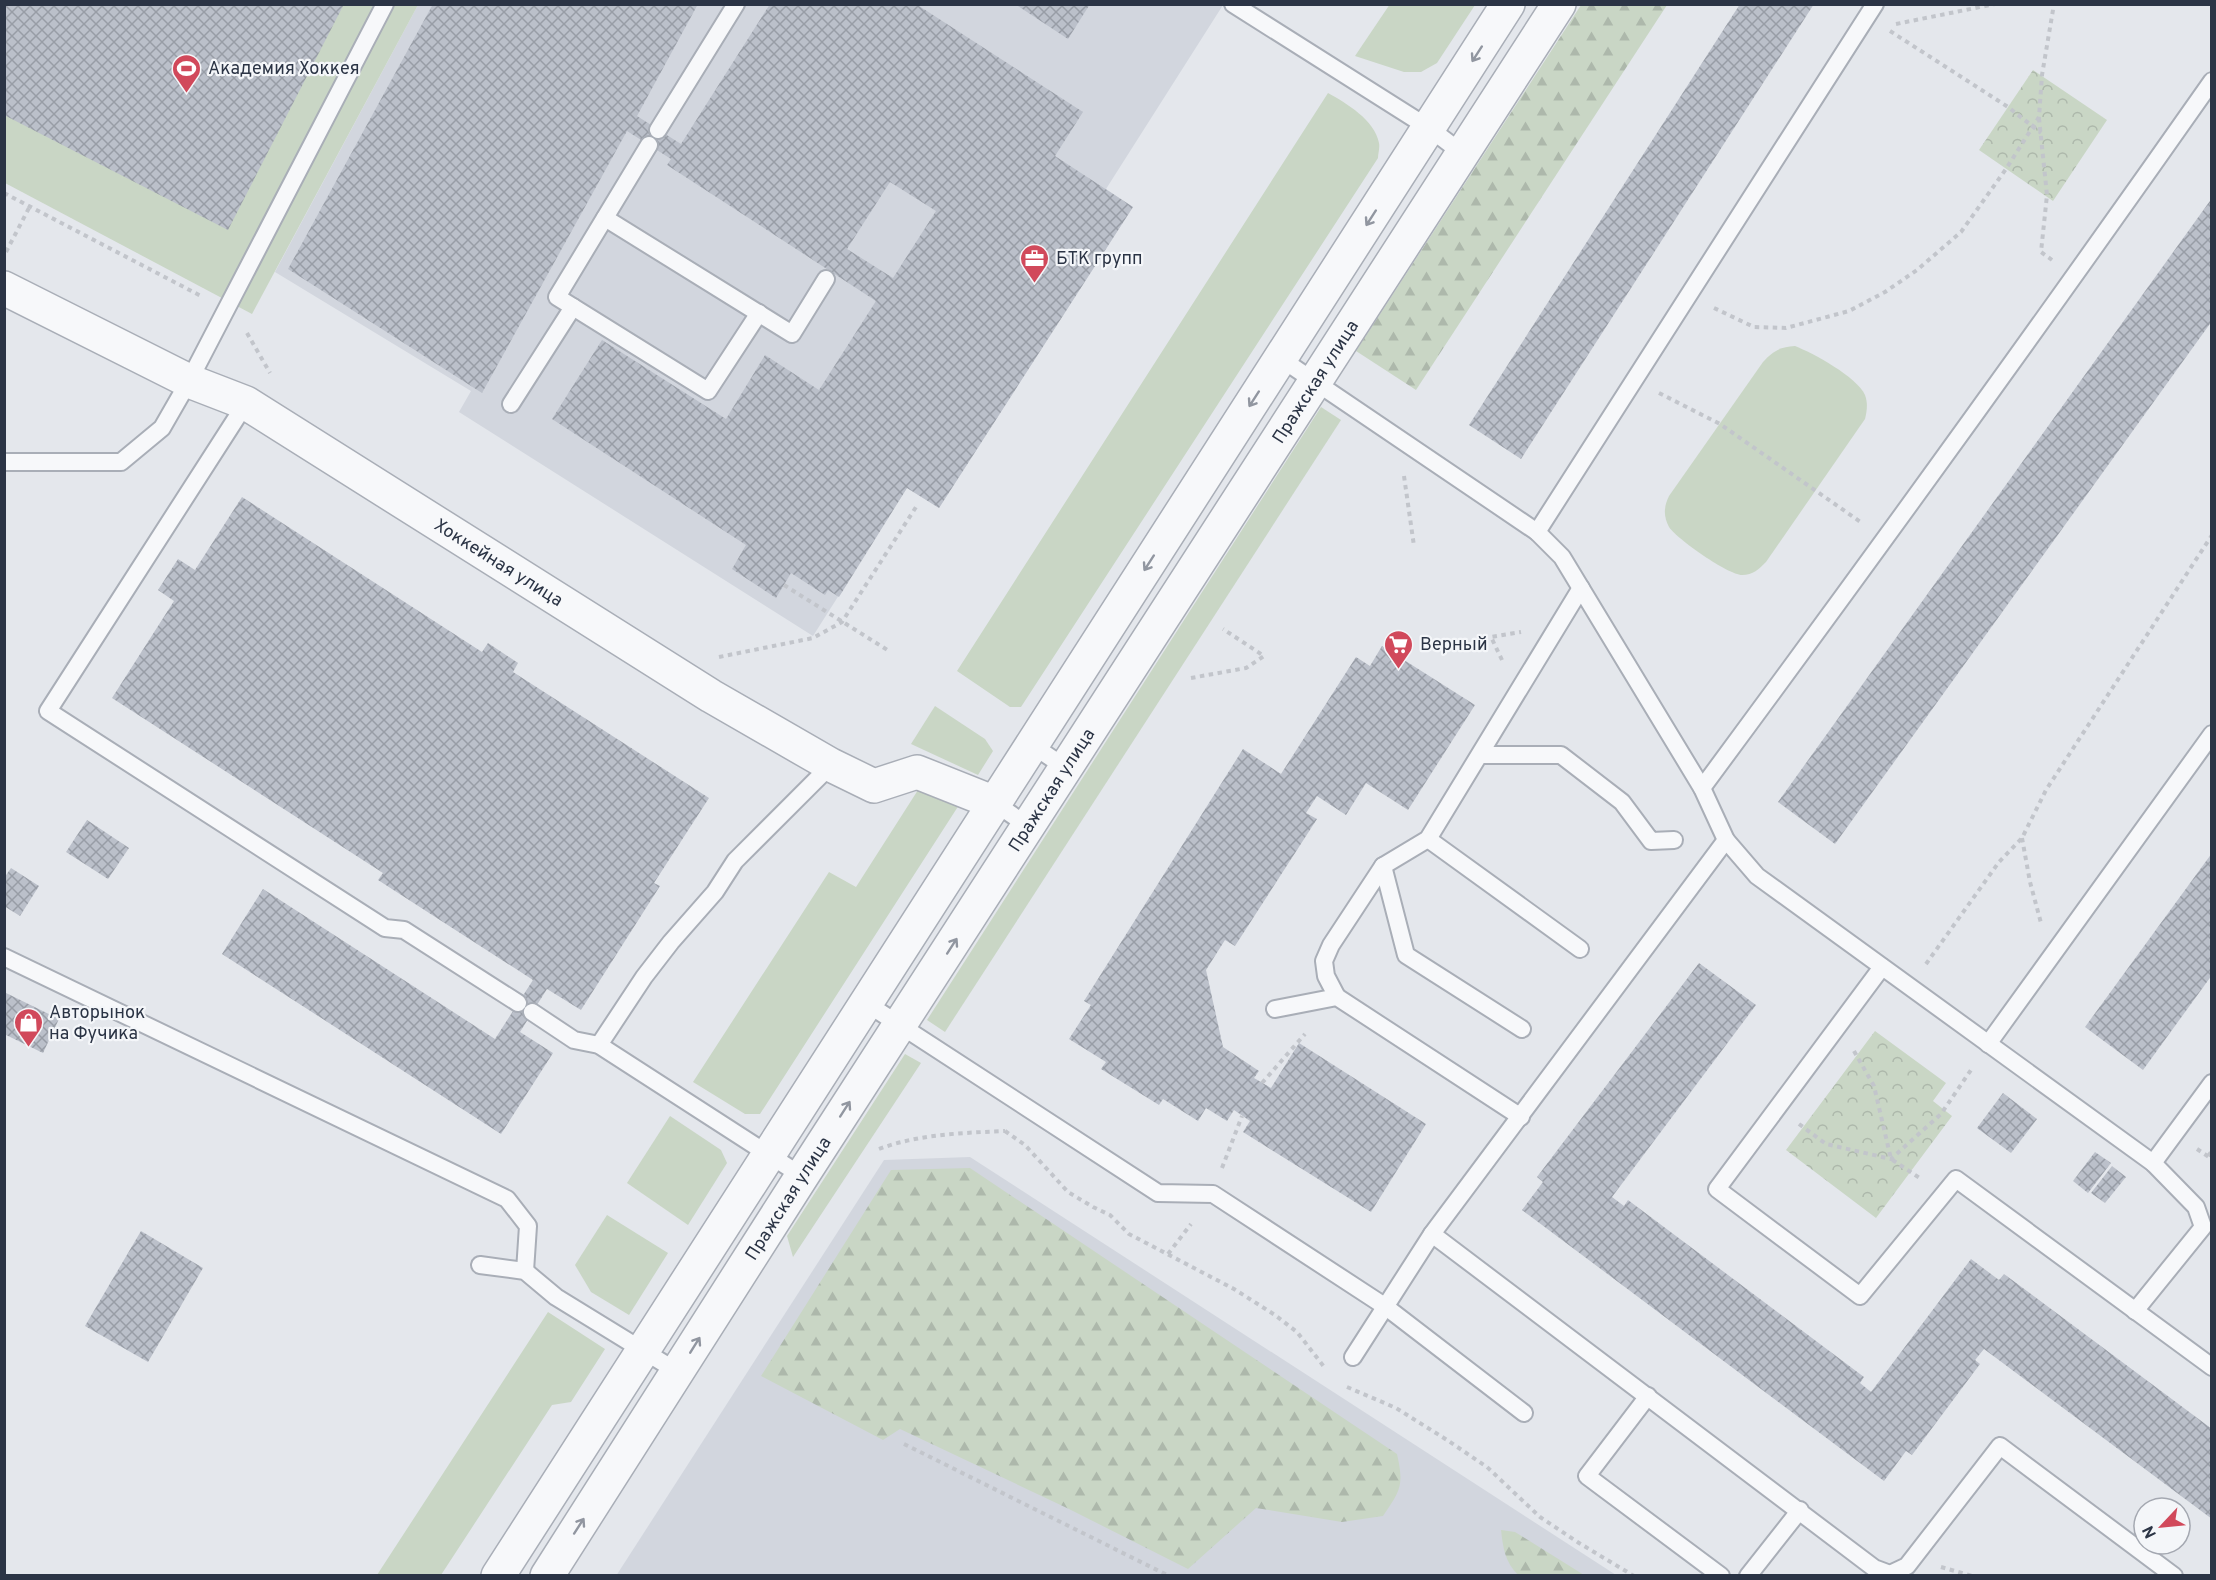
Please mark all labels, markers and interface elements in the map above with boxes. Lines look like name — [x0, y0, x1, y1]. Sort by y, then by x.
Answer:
one-way arrow — [1470, 45, 1482, 62]
sports icon: Академия Хоккея — [171, 52, 203, 94]
place label: Академия Хоккея — [208, 58, 360, 81]
one-way arrow — [1365, 209, 1377, 225]
office icon: БТК групп — [1019, 242, 1051, 284]
place label: БТК групп — [1056, 248, 1143, 271]
street label: Пражская улица — [1268, 316, 1365, 449]
one-way arrow — [1248, 390, 1260, 407]
street label: Хоккейная улица — [429, 514, 567, 613]
one-way arrow — [1142, 554, 1154, 571]
supermarket icon: Верный — [1383, 628, 1415, 670]
place label: Верный — [1420, 634, 1488, 657]
street label: Пражская улица — [1004, 725, 1101, 857]
one-way arrow — [946, 938, 958, 955]
place label: Авторынок на Фучика — [49, 1002, 145, 1046]
shop icon: Авторынок на Фучика — [12, 1006, 44, 1048]
one-way arrow — [839, 1101, 852, 1118]
street label: Пражская улица — [741, 1133, 837, 1265]
one-way arrow — [689, 1336, 702, 1353]
north arrow — [2132, 1496, 2192, 1556]
one-way arrow — [573, 1518, 585, 1535]
text: N — [2139, 1522, 2162, 1541]

